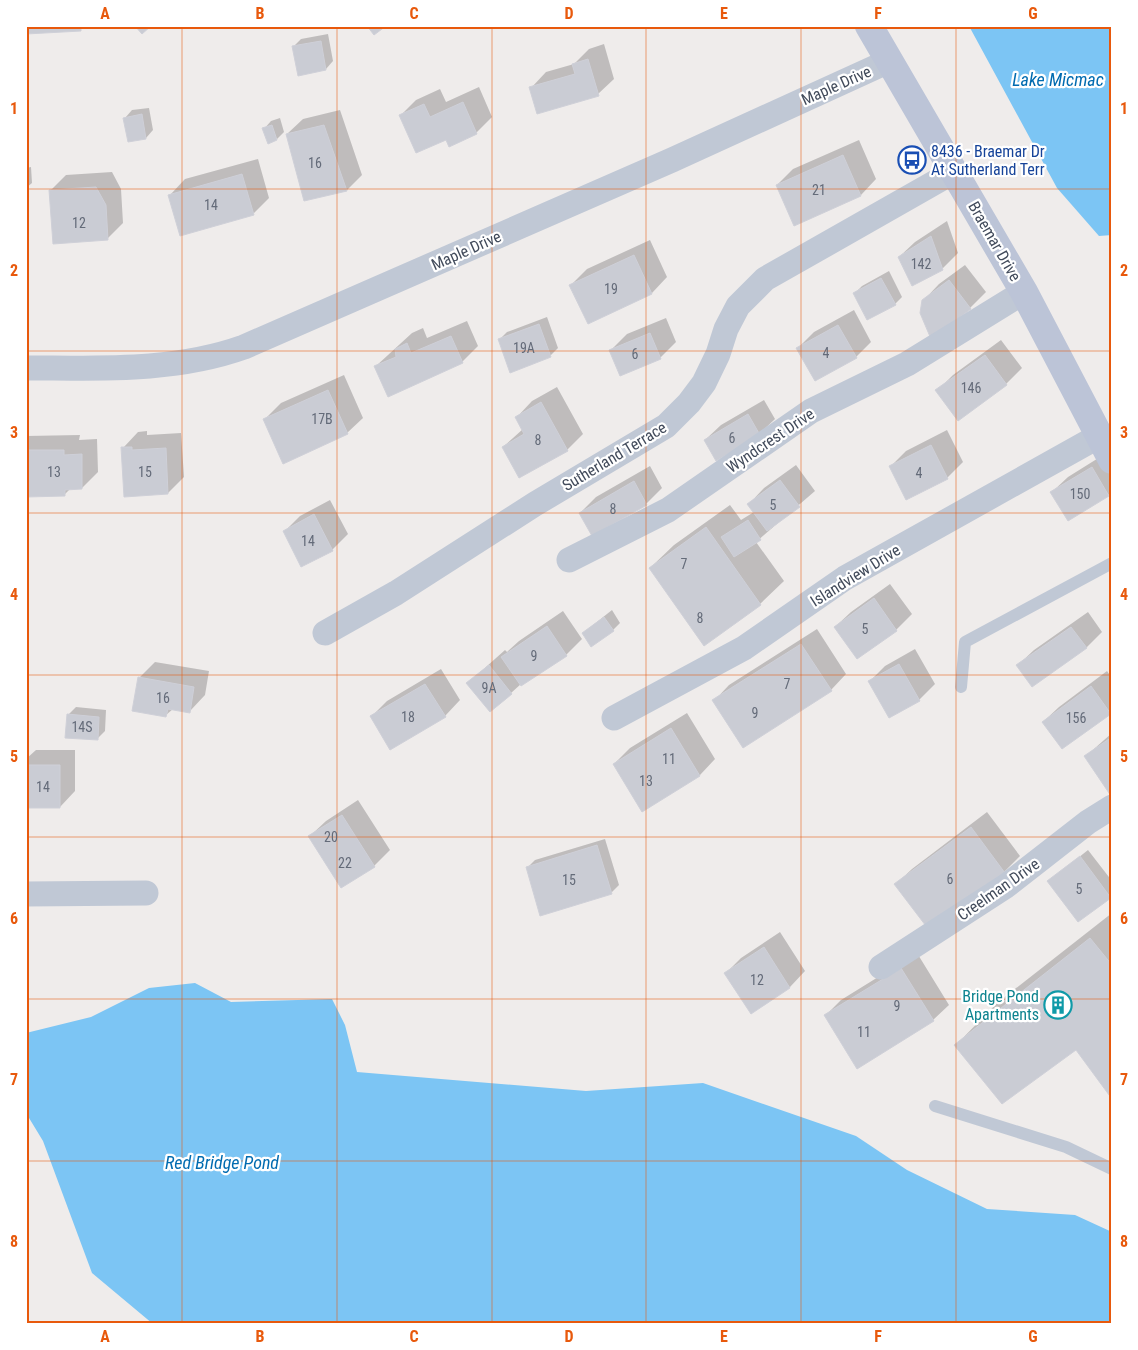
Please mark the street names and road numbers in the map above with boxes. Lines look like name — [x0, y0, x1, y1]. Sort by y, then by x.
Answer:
street label: Maple Drive — [798, 62, 874, 109]
street label: Braemar Drive — [964, 198, 1025, 284]
street label: Maple Drive — [428, 227, 504, 274]
street label: Wyndcrest Drive — [723, 404, 818, 477]
street label: Sutherland Terrace — [559, 418, 670, 495]
street label: Islandview Drive — [807, 540, 904, 611]
street label: Creelman Drive — [954, 854, 1043, 925]

